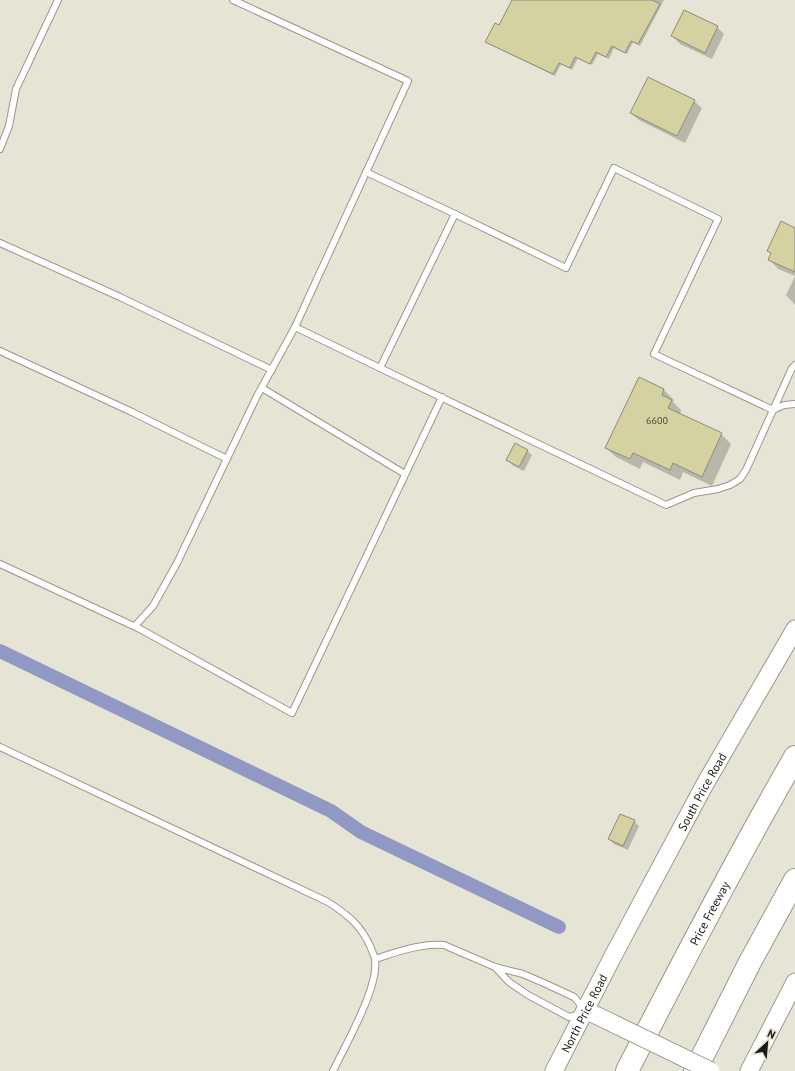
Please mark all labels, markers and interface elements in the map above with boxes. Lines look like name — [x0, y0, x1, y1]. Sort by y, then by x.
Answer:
house number: 6600 — [646, 414, 668, 427]
street label: South Price Road — [674, 750, 729, 833]
street label: Price Freeway — [686, 878, 733, 948]
street label: North Price Road — [557, 971, 610, 1055]
north arrow — [747, 1023, 787, 1063]
text: N — [765, 1026, 778, 1042]

